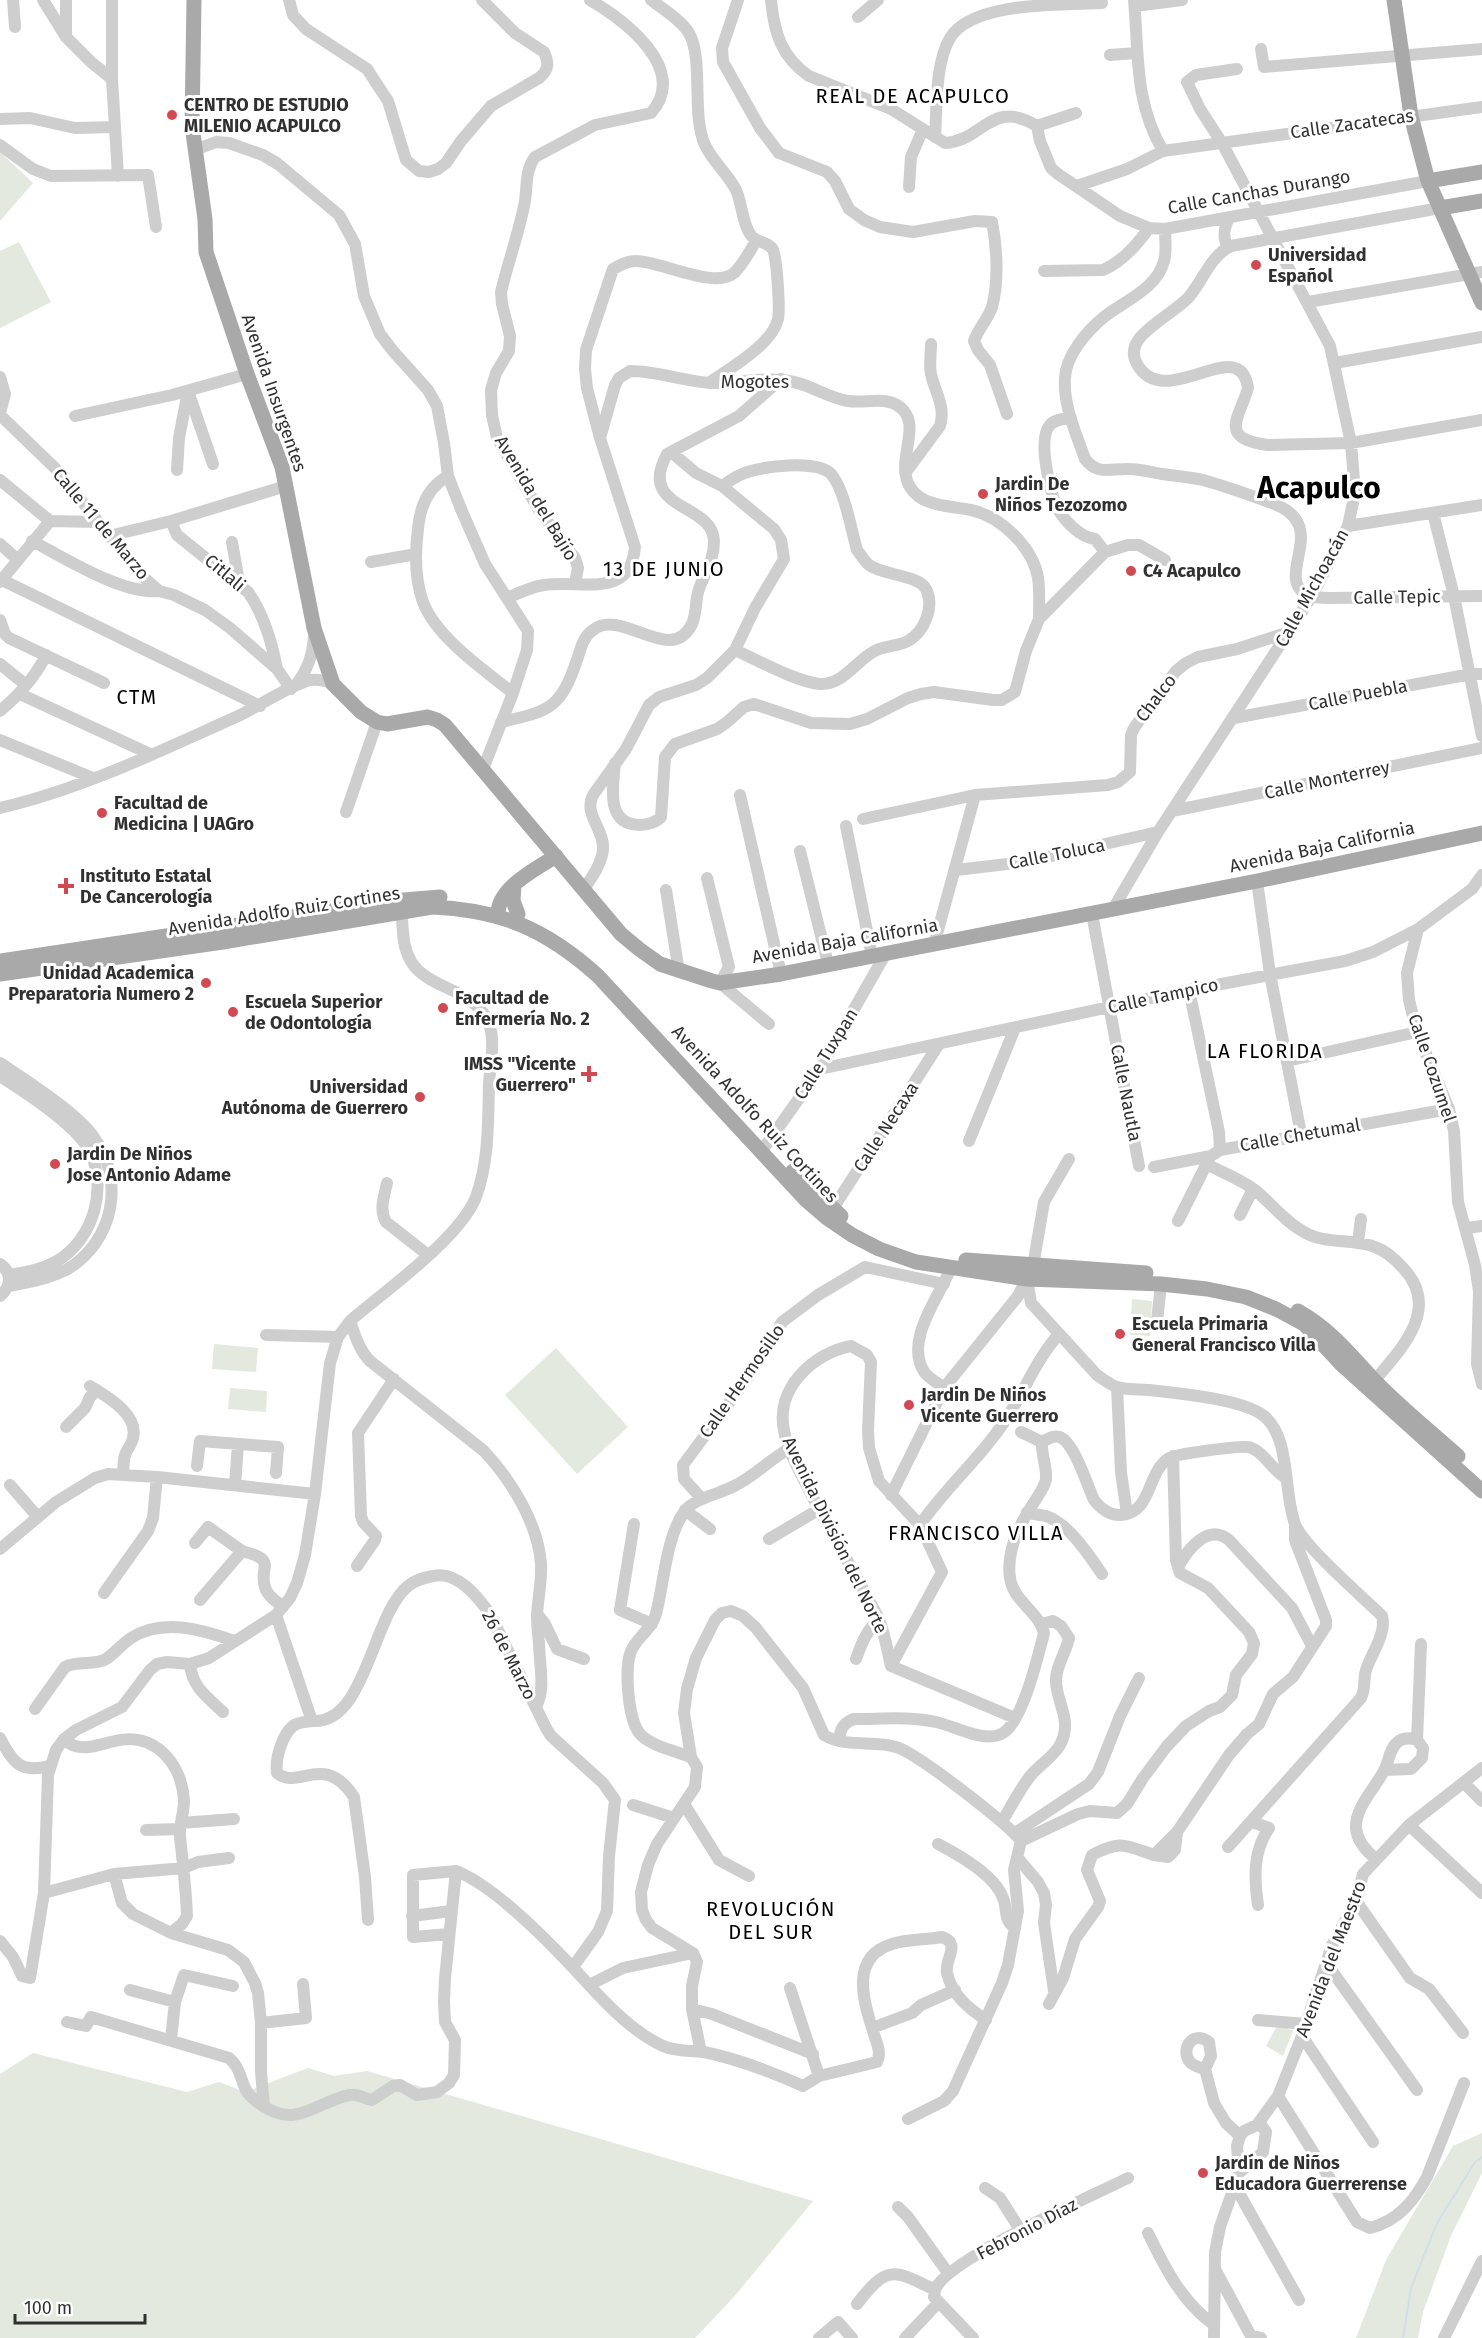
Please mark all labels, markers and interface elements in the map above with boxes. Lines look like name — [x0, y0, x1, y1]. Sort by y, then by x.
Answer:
district label: REAL DE ACAPULCO — [816, 84, 1010, 108]
place label: CENTRO DE ESTUDIO MILENIO ACAPULCO — [184, 94, 349, 137]
street label: Calle Zacatecas — [1289, 104, 1415, 144]
marker: CENTRO DE ESTUDIO MILENIO ACAPULCO — [165, 108, 179, 122]
street label: Calle Canchas Durango — [1166, 165, 1352, 219]
place label: Universidad Español — [1268, 244, 1366, 287]
marker: Universidad Español — [1249, 258, 1263, 272]
street label: Avenida Insurgentes — [237, 311, 311, 475]
street label: Mogotes — [721, 371, 789, 393]
street label: Avenida del Bajío — [490, 432, 582, 564]
street label: Calle 11 de Marzo — [48, 464, 154, 584]
district label: Acapulco — [1256, 470, 1381, 506]
place label: Jardin De Niños Tezozomo — [994, 473, 1127, 516]
marker: Jardin De Niños Tezozomo — [976, 487, 990, 501]
street label: Calle Michoacán — [1270, 525, 1354, 651]
street label: Citlali — [200, 550, 250, 596]
district label: 13 DE JUNIO — [603, 557, 725, 581]
place label: C4 Acapulco — [1143, 560, 1241, 582]
marker: C4 Acapulco — [1124, 564, 1138, 578]
street label: Calle Tepic — [1353, 585, 1441, 609]
street label: Chalco — [1131, 670, 1181, 726]
street label: Calle Puebla — [1307, 675, 1409, 715]
district label: CTM — [117, 685, 158, 709]
street label: Calle Monterrey — [1262, 756, 1392, 804]
place label: Facultad de Medicina | UAGro — [114, 792, 254, 835]
marker: Facultad de Medicina | UAGro — [95, 806, 109, 820]
street label: Avenida Baja California — [1227, 817, 1417, 877]
street label: Calle Toluca — [1007, 834, 1107, 874]
place label: Instituto Estatal De Cancerología — [80, 865, 212, 908]
marker: Instituto Estatal De Cancerología — [57, 877, 75, 895]
street label: Avenida Adolfo Ruiz Cortines — [166, 882, 402, 940]
street label: Avenida Baja California — [750, 914, 940, 968]
place label: Unidad Academica Preparatoria Numero 2 — [8, 962, 194, 1005]
street label: Calle Tampico — [1106, 974, 1220, 1018]
marker: Unidad Academica Preparatoria Numero 2 — [199, 976, 213, 990]
place label: Facultad de Enfermería No. 2 — [455, 987, 590, 1030]
place label: Escuela Superior de Odontología — [245, 991, 383, 1034]
marker: Facultad de Enfermería No. 2 — [436, 1001, 450, 1015]
street label: Calle Tuxpan — [789, 1004, 863, 1104]
marker: Escuela Superior de Odontología — [226, 1005, 240, 1019]
street label: Calle Cozumel — [1403, 1011, 1461, 1125]
street label: Avenida Adolfo Ruiz Cortines — [667, 1021, 843, 1207]
district label: LA FLORIDA — [1207, 1039, 1323, 1063]
street label: Calle Nautla — [1106, 1043, 1146, 1143]
place label: IMSS "Vicente Guerrero" — [464, 1053, 576, 1096]
marker: IMSS "Vicente Guerrero" — [580, 1065, 598, 1083]
place label: Universidad Autónoma de Guerrero — [221, 1076, 408, 1119]
street label: Calle Necaxa — [849, 1078, 923, 1176]
marker: Universidad Autónoma de Guerrero — [413, 1090, 427, 1104]
street label: Calle Chetumal — [1238, 1114, 1362, 1156]
place label: Jardin De Niños Jose Antonio Adame — [66, 1143, 231, 1186]
marker: Jardin De Niños Jose Antonio Adame — [48, 1157, 62, 1171]
place label: Escuela Primaria General Francisco Villa — [1132, 1313, 1316, 1356]
street label: Calle Hermosillo — [695, 1320, 789, 1442]
marker: Escuela Primaria General Francisco Villa — [1113, 1327, 1127, 1341]
place label: Jardin De Niños Vicente Guerrero — [920, 1384, 1059, 1427]
marker: Jardin De Niños Vicente Guerrero — [902, 1398, 916, 1412]
street label: Avenida División del Norte — [778, 1433, 892, 1637]
district label: FRANCISCO VILLA — [888, 1521, 1064, 1545]
street label: 26 de Marzo — [477, 1607, 541, 1703]
street label: Avenida del Maestro — [1291, 1878, 1371, 2040]
district label: REVOLUCIÓN DEL SUR — [706, 1897, 836, 1944]
place label: Jardín de Niños Educadora Guerrerense — [1214, 2152, 1407, 2195]
marker: Jardín de Niños Educadora Guerrerense — [1196, 2166, 1210, 2180]
street label: Febronio Díaz — [973, 2193, 1081, 2265]
scale bar — [15, 2287, 146, 2325]
text: 100 m — [24, 2297, 72, 2319]

